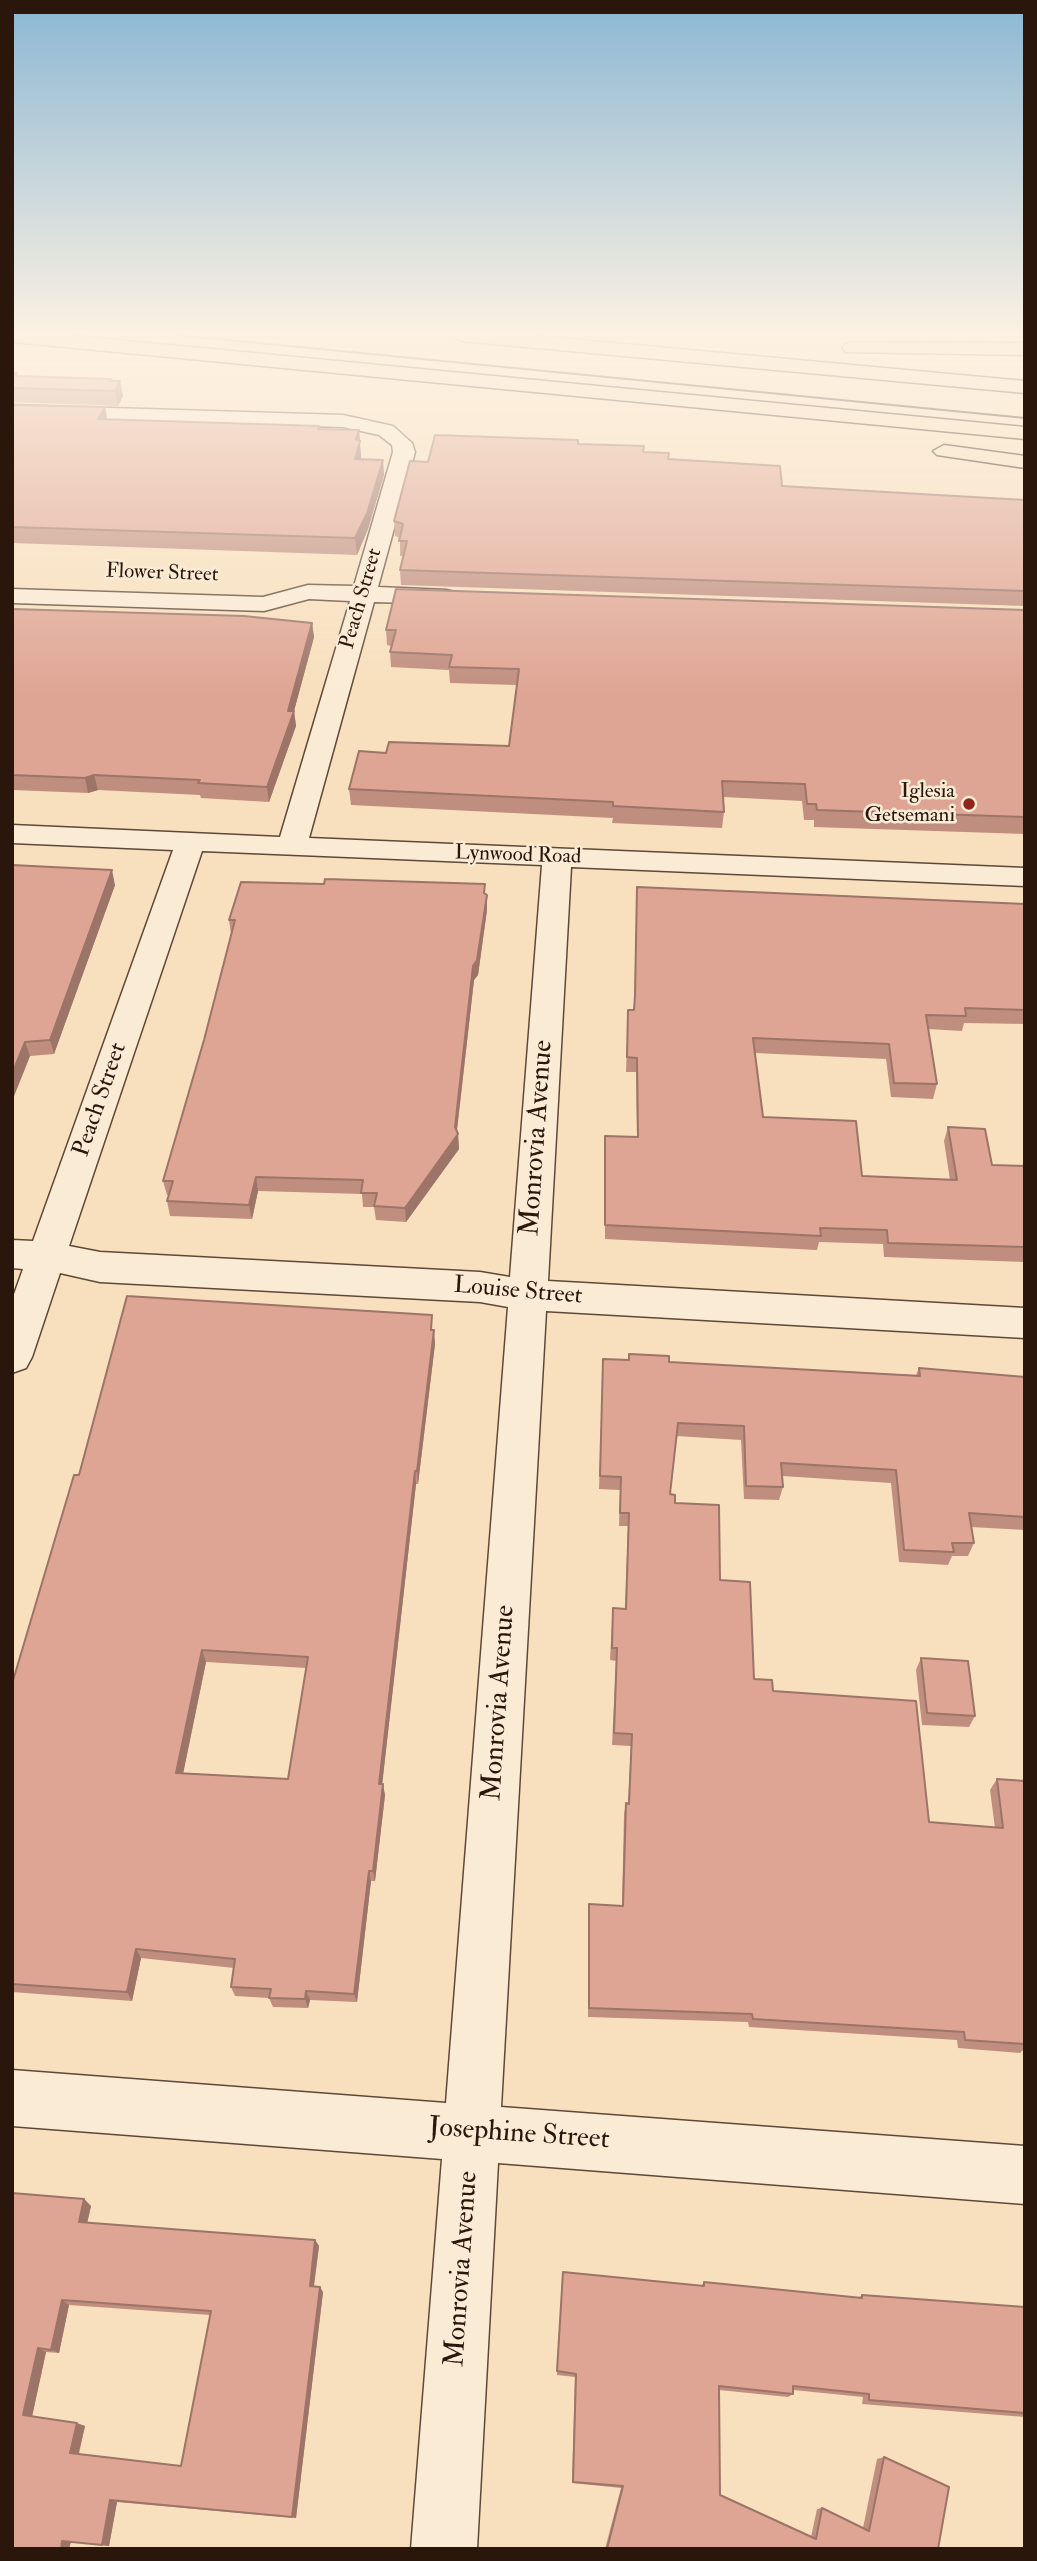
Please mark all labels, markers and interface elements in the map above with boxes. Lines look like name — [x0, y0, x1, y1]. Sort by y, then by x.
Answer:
street label: Peach Street — [336, 546, 388, 652]
street label: Flower Street — [105, 559, 219, 589]
place label: Iglesia Getsemani — [864, 779, 955, 829]
marker: Iglesia Getsemani — [961, 796, 977, 812]
street label: Lynwood Road — [454, 841, 582, 871]
street label: Peach Street — [68, 1039, 134, 1161]
street label: Monrovia Avenue — [514, 1039, 562, 1237]
street label: Louise Street — [452, 1272, 584, 1312]
street label: Monrovia Avenue — [476, 1604, 524, 1802]
street label: Josephine Street — [427, 2112, 611, 2158]
street label: Monrovia Avenue — [439, 2170, 487, 2368]

